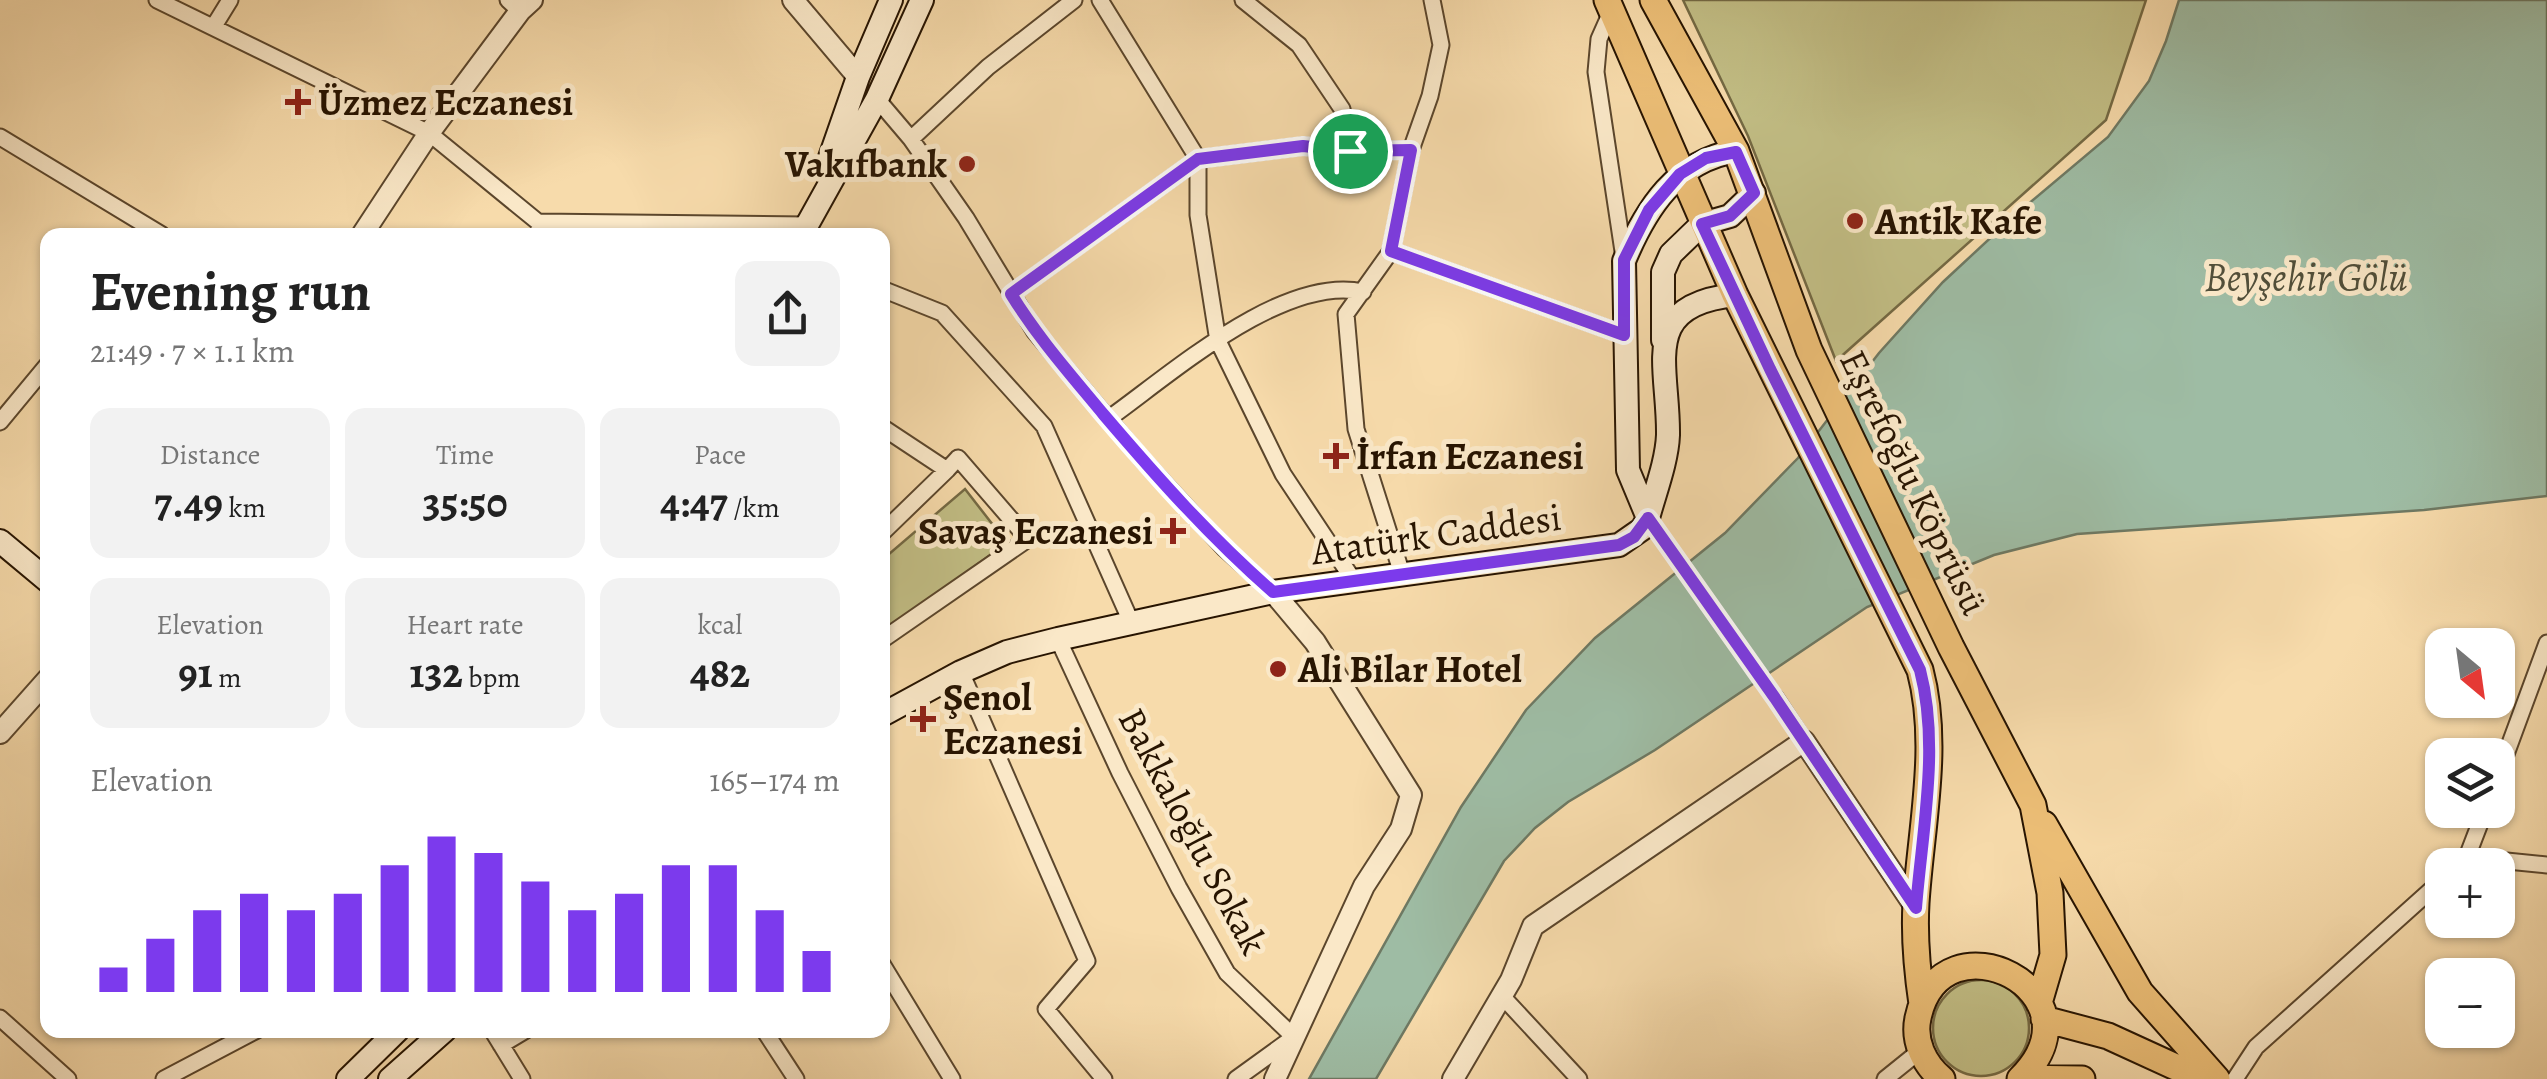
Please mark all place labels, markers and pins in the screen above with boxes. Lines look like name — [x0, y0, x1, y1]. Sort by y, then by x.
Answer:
place label: Üzmez Eczanesi — [318, 76, 573, 128]
marker: Üzmez Eczanesi — [287, 91, 309, 113]
pin — [1308, 109, 1393, 194]
place label: Vakıfbank — [784, 138, 947, 190]
marker: Vakıfbank — [956, 153, 978, 175]
place label: Antik Kafe — [1874, 195, 2042, 247]
marker: Antik Kafe — [1844, 210, 1866, 232]
place label: İrfan Eczanesi — [1356, 430, 1584, 482]
marker: İrfan Eczanesi — [1325, 445, 1347, 467]
place label: Savaş Eczanesi — [918, 505, 1153, 557]
marker: Savaş Eczanesi — [1162, 520, 1184, 542]
place label: Ali Bilar Hotel — [1297, 643, 1522, 695]
marker: Ali Bilar Hotel — [1267, 658, 1289, 680]
place label: Şenol Eczanesi — [943, 671, 1083, 767]
marker: Şenol Eczanesi — [912, 708, 934, 730]

